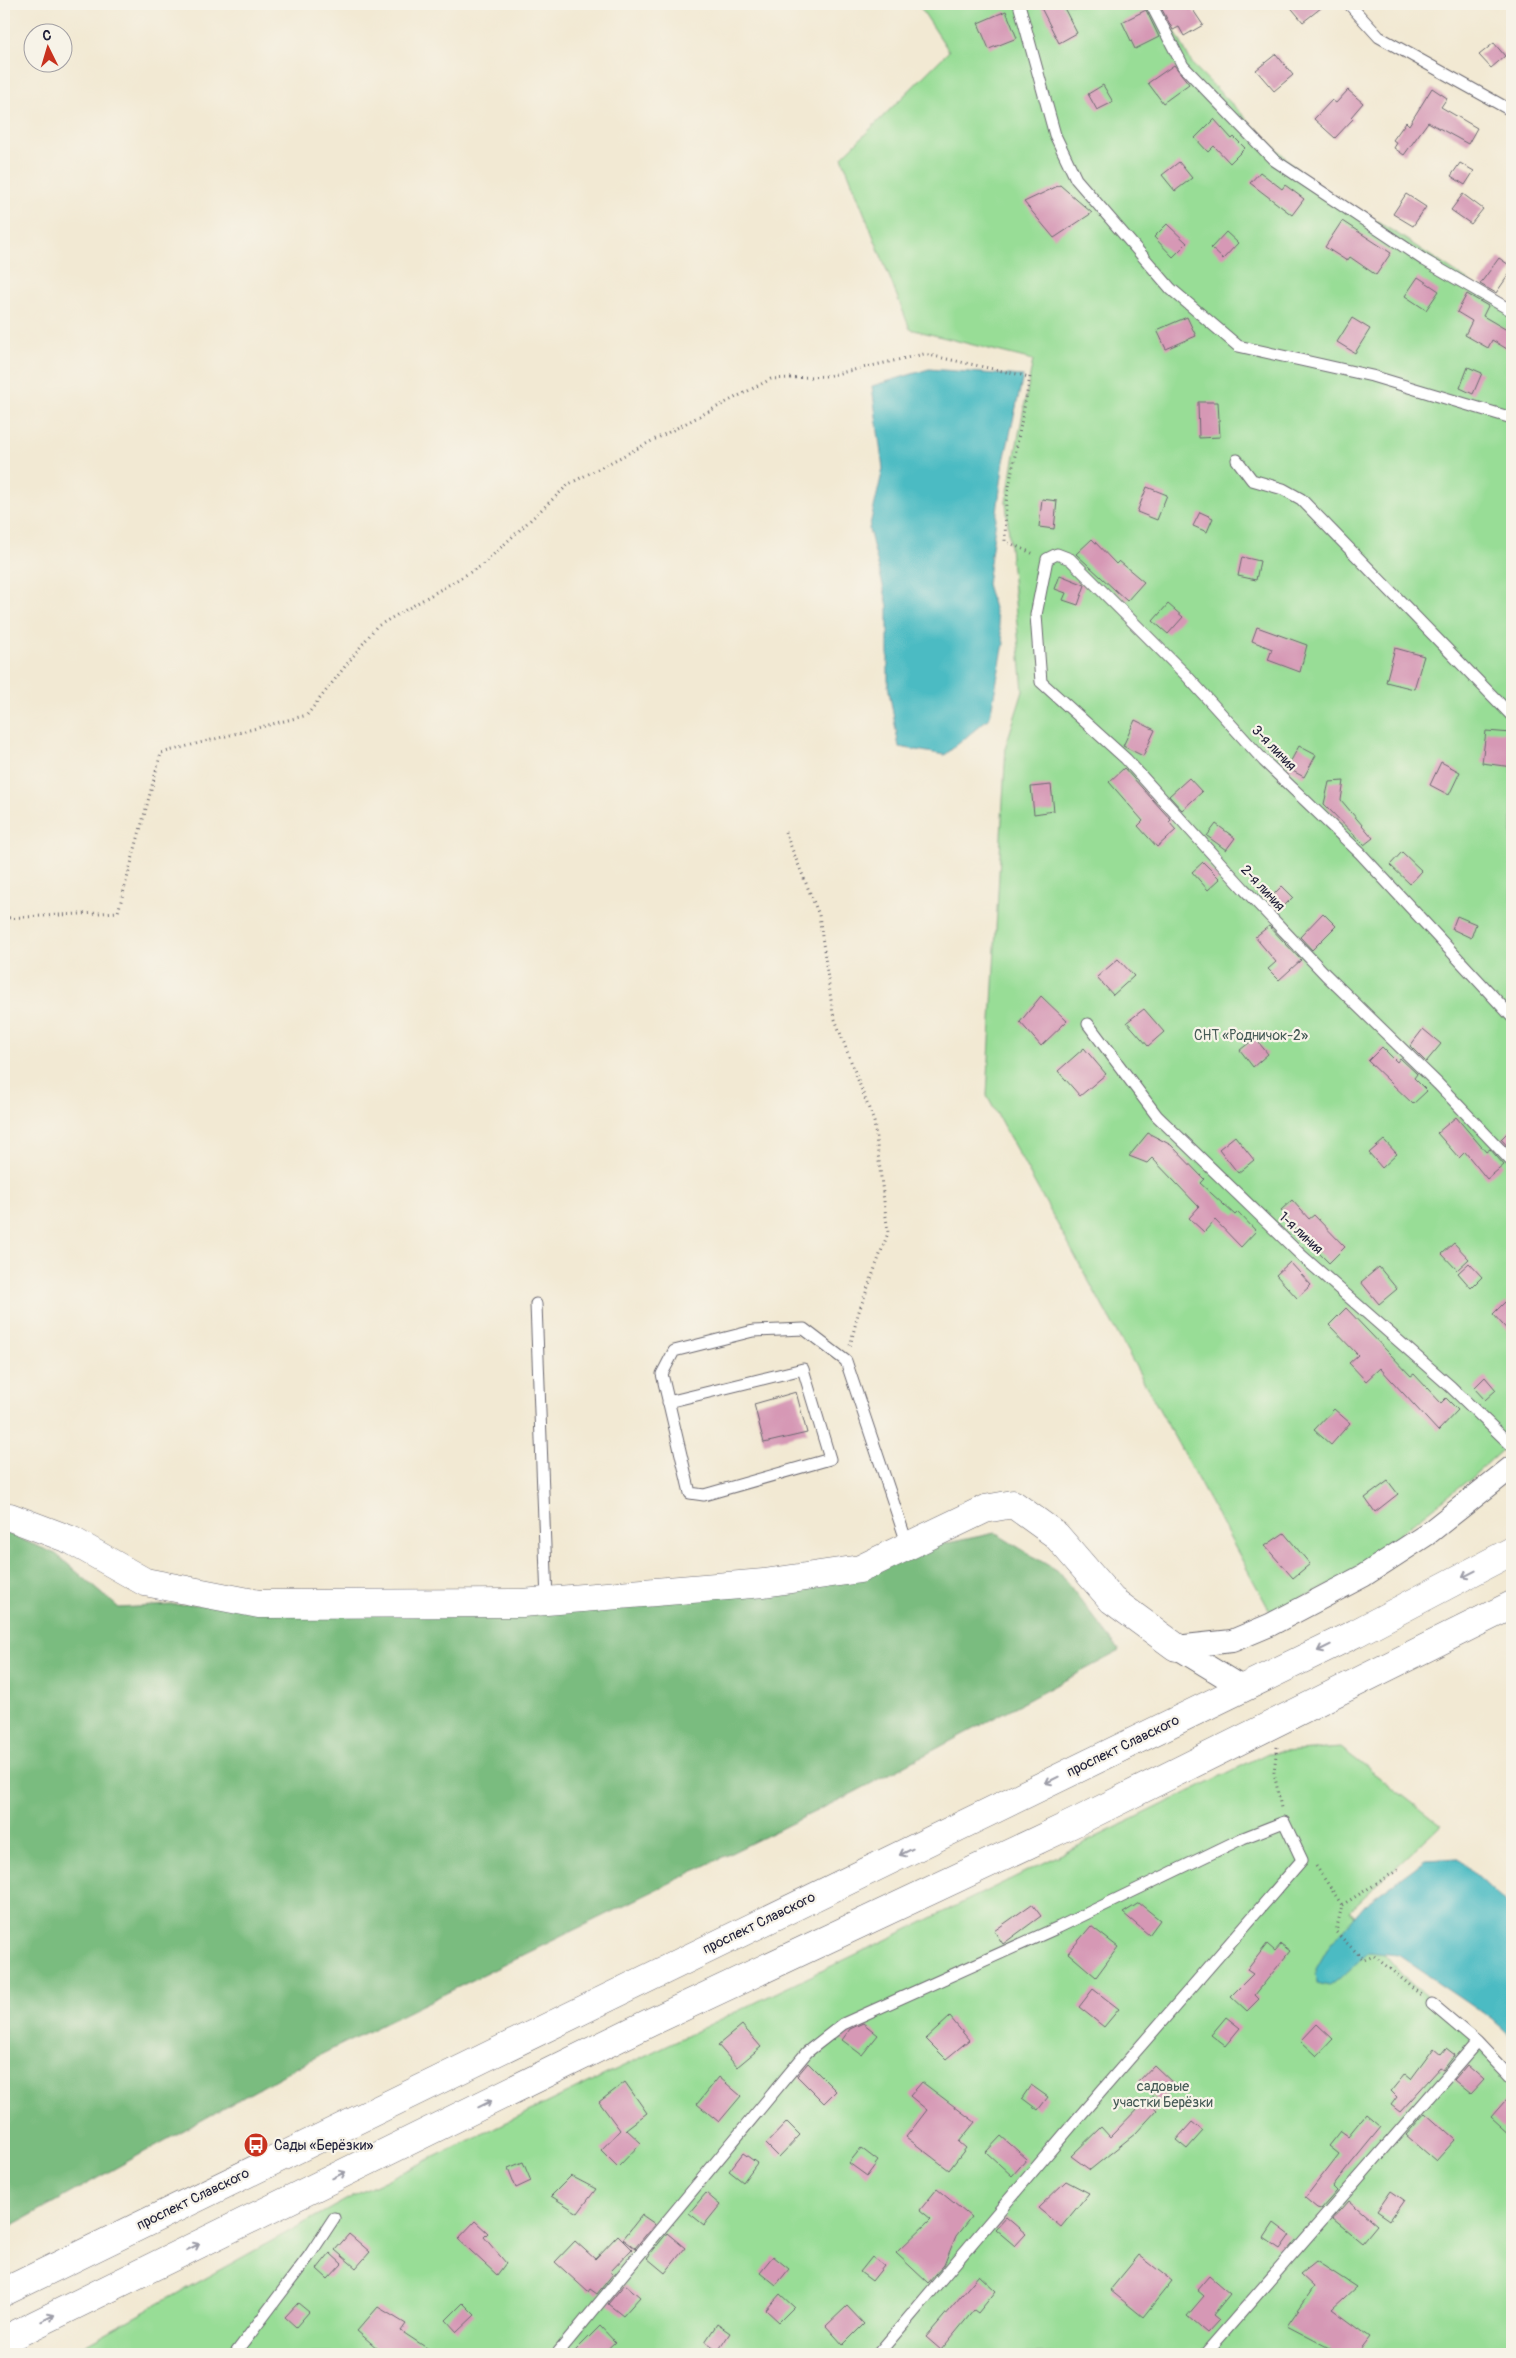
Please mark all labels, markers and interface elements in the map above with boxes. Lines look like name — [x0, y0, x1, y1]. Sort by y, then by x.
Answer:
north arrow — [22, 22, 72, 72]
text: С — [42, 27, 52, 44]
street label: 3-я линия — [1248, 722, 1300, 774]
street label: 2-я линия — [1237, 861, 1289, 915]
park label: СНТ «Родничок-2» — [1194, 1027, 1308, 1044]
street label: 1-я линия — [1275, 1208, 1327, 1258]
one-way arrow — [1462, 1570, 1477, 1579]
one-way arrow — [1317, 1644, 1332, 1653]
street label: проспект Славского — [1064, 1711, 1183, 1781]
one-way arrow — [1045, 1776, 1060, 1786]
one-way arrow — [899, 1847, 914, 1857]
street label: проспект Славского — [700, 1888, 819, 1958]
park label: садовые участки Берёзки — [1112, 2078, 1213, 2111]
one-way arrow — [477, 2099, 492, 2108]
bus stop icon: Сады «Берёзки» — [243, 2132, 269, 2158]
place label: Сады «Берёзки» — [274, 2137, 373, 2154]
street label: проспект Славского — [134, 2164, 253, 2234]
one-way arrow — [332, 2170, 347, 2180]
one-way arrow — [186, 2242, 201, 2252]
one-way arrow — [40, 2313, 55, 2323]

